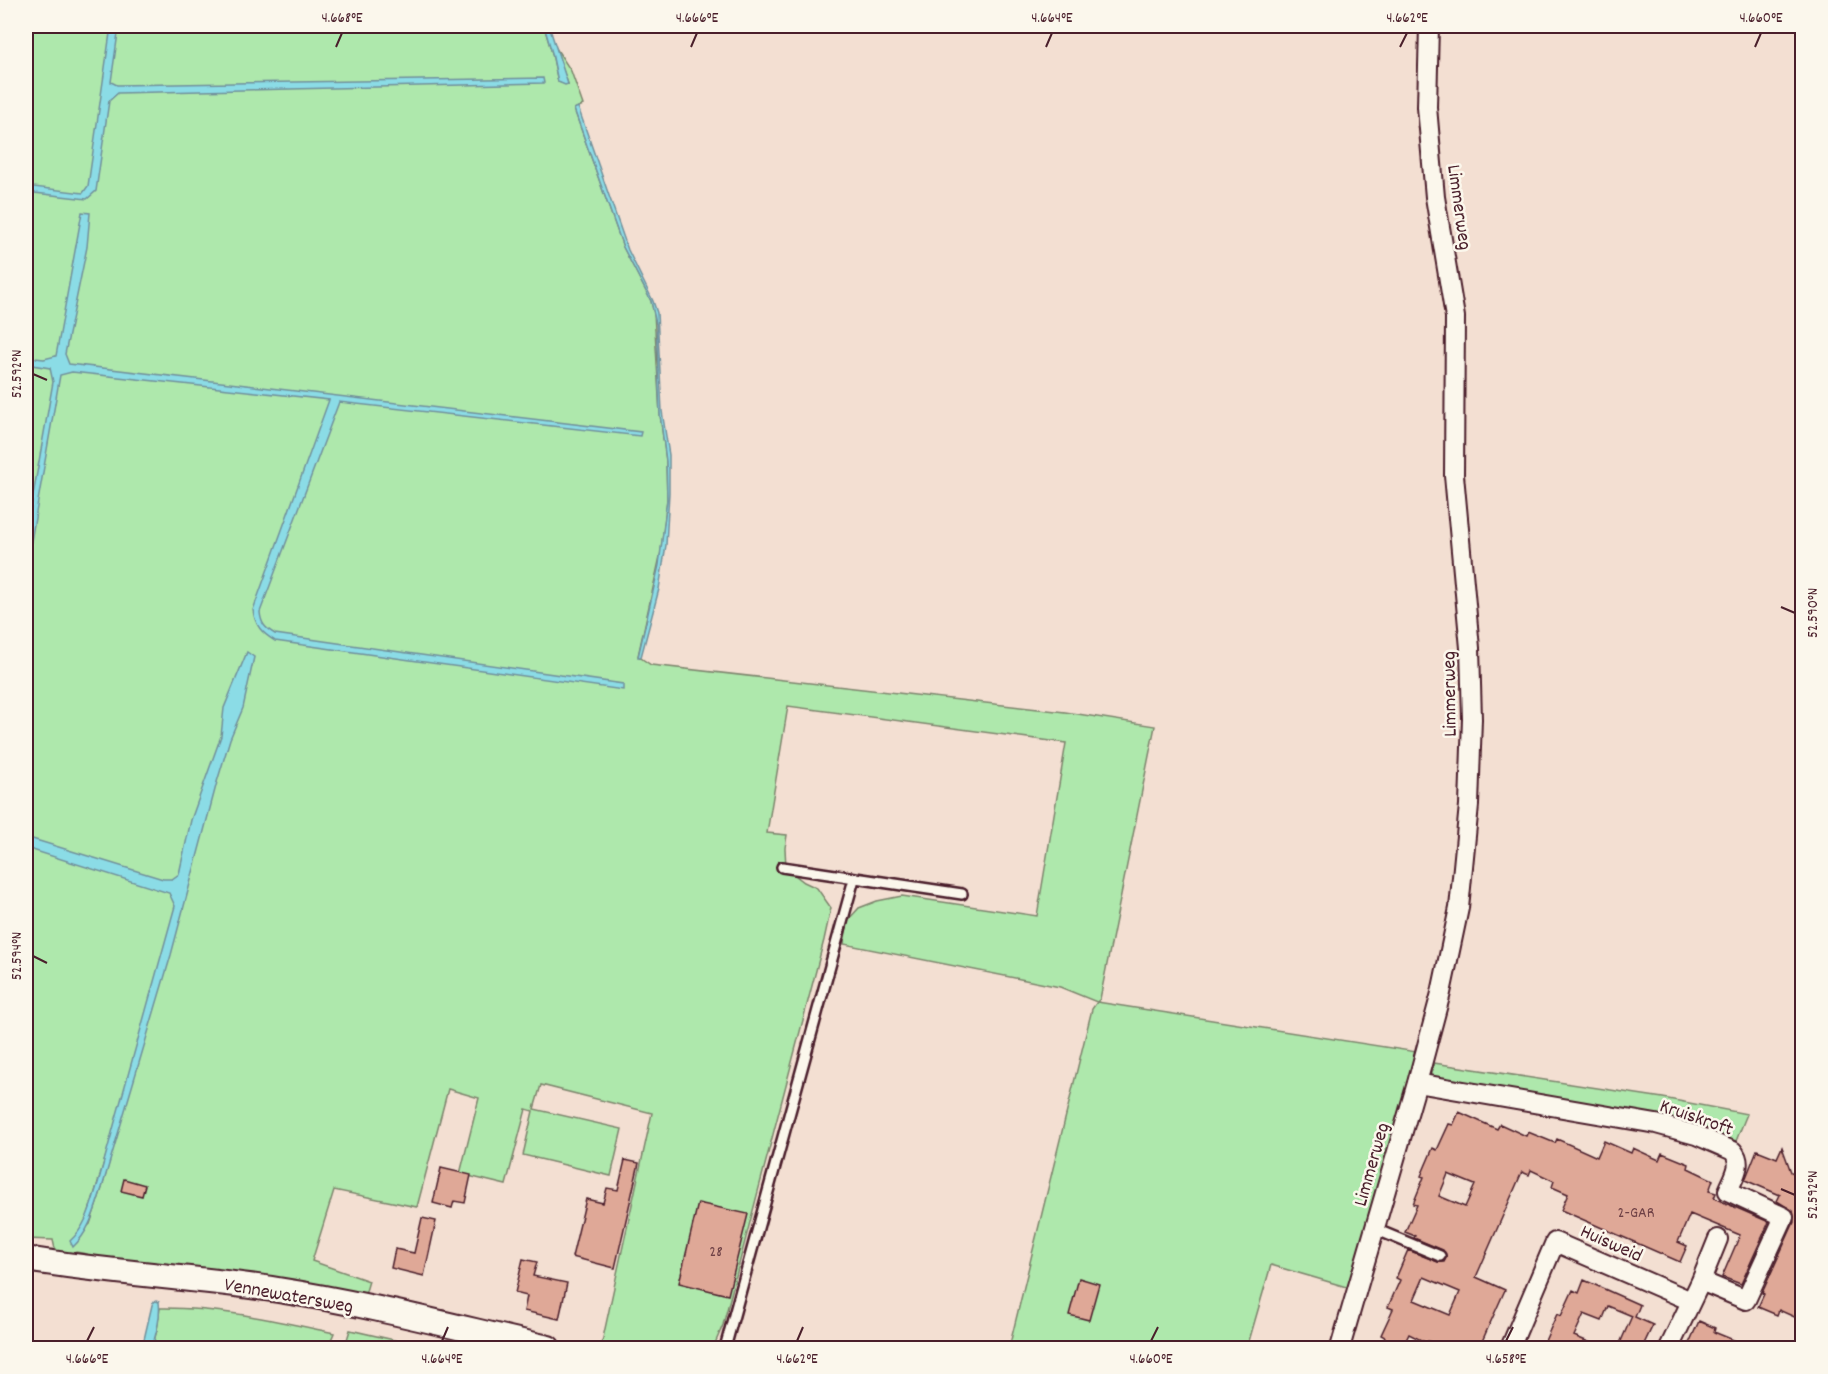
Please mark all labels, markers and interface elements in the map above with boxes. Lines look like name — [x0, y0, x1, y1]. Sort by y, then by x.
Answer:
text: 4.668°E — [321, 8, 363, 30]
text: 4.666°E — [676, 8, 718, 30]
text: 4.664°E — [1031, 8, 1073, 30]
text: 4.662°E — [1386, 8, 1428, 30]
text: 4.660°E — [1739, 8, 1783, 30]
street label: Limmerweg — [1438, 163, 1478, 252]
text: 52.592°N — [7, 350, 29, 398]
text: 52.590°N — [1803, 588, 1825, 638]
street label: Limmerweg — [1436, 651, 1466, 737]
text: 52.594°N — [7, 932, 29, 980]
street label: Kruiskroft — [1655, 1093, 1737, 1144]
street label: Limmerweg — [1348, 1120, 1398, 1210]
text: 52.592°N — [1803, 1171, 1825, 1219]
house number: 2-GAR — [1617, 1202, 1655, 1225]
street label: Huisweid — [1575, 1219, 1646, 1271]
house number: 28 — [709, 1241, 723, 1264]
street label: Vennewatersweg — [222, 1272, 355, 1322]
text: 4.666°E — [66, 1349, 108, 1371]
text: 4.664°E — [421, 1349, 463, 1371]
text: 4.662°E — [776, 1349, 818, 1371]
text: 4.660°E — [1129, 1349, 1173, 1371]
text: 4.658°E — [1486, 1349, 1527, 1371]

